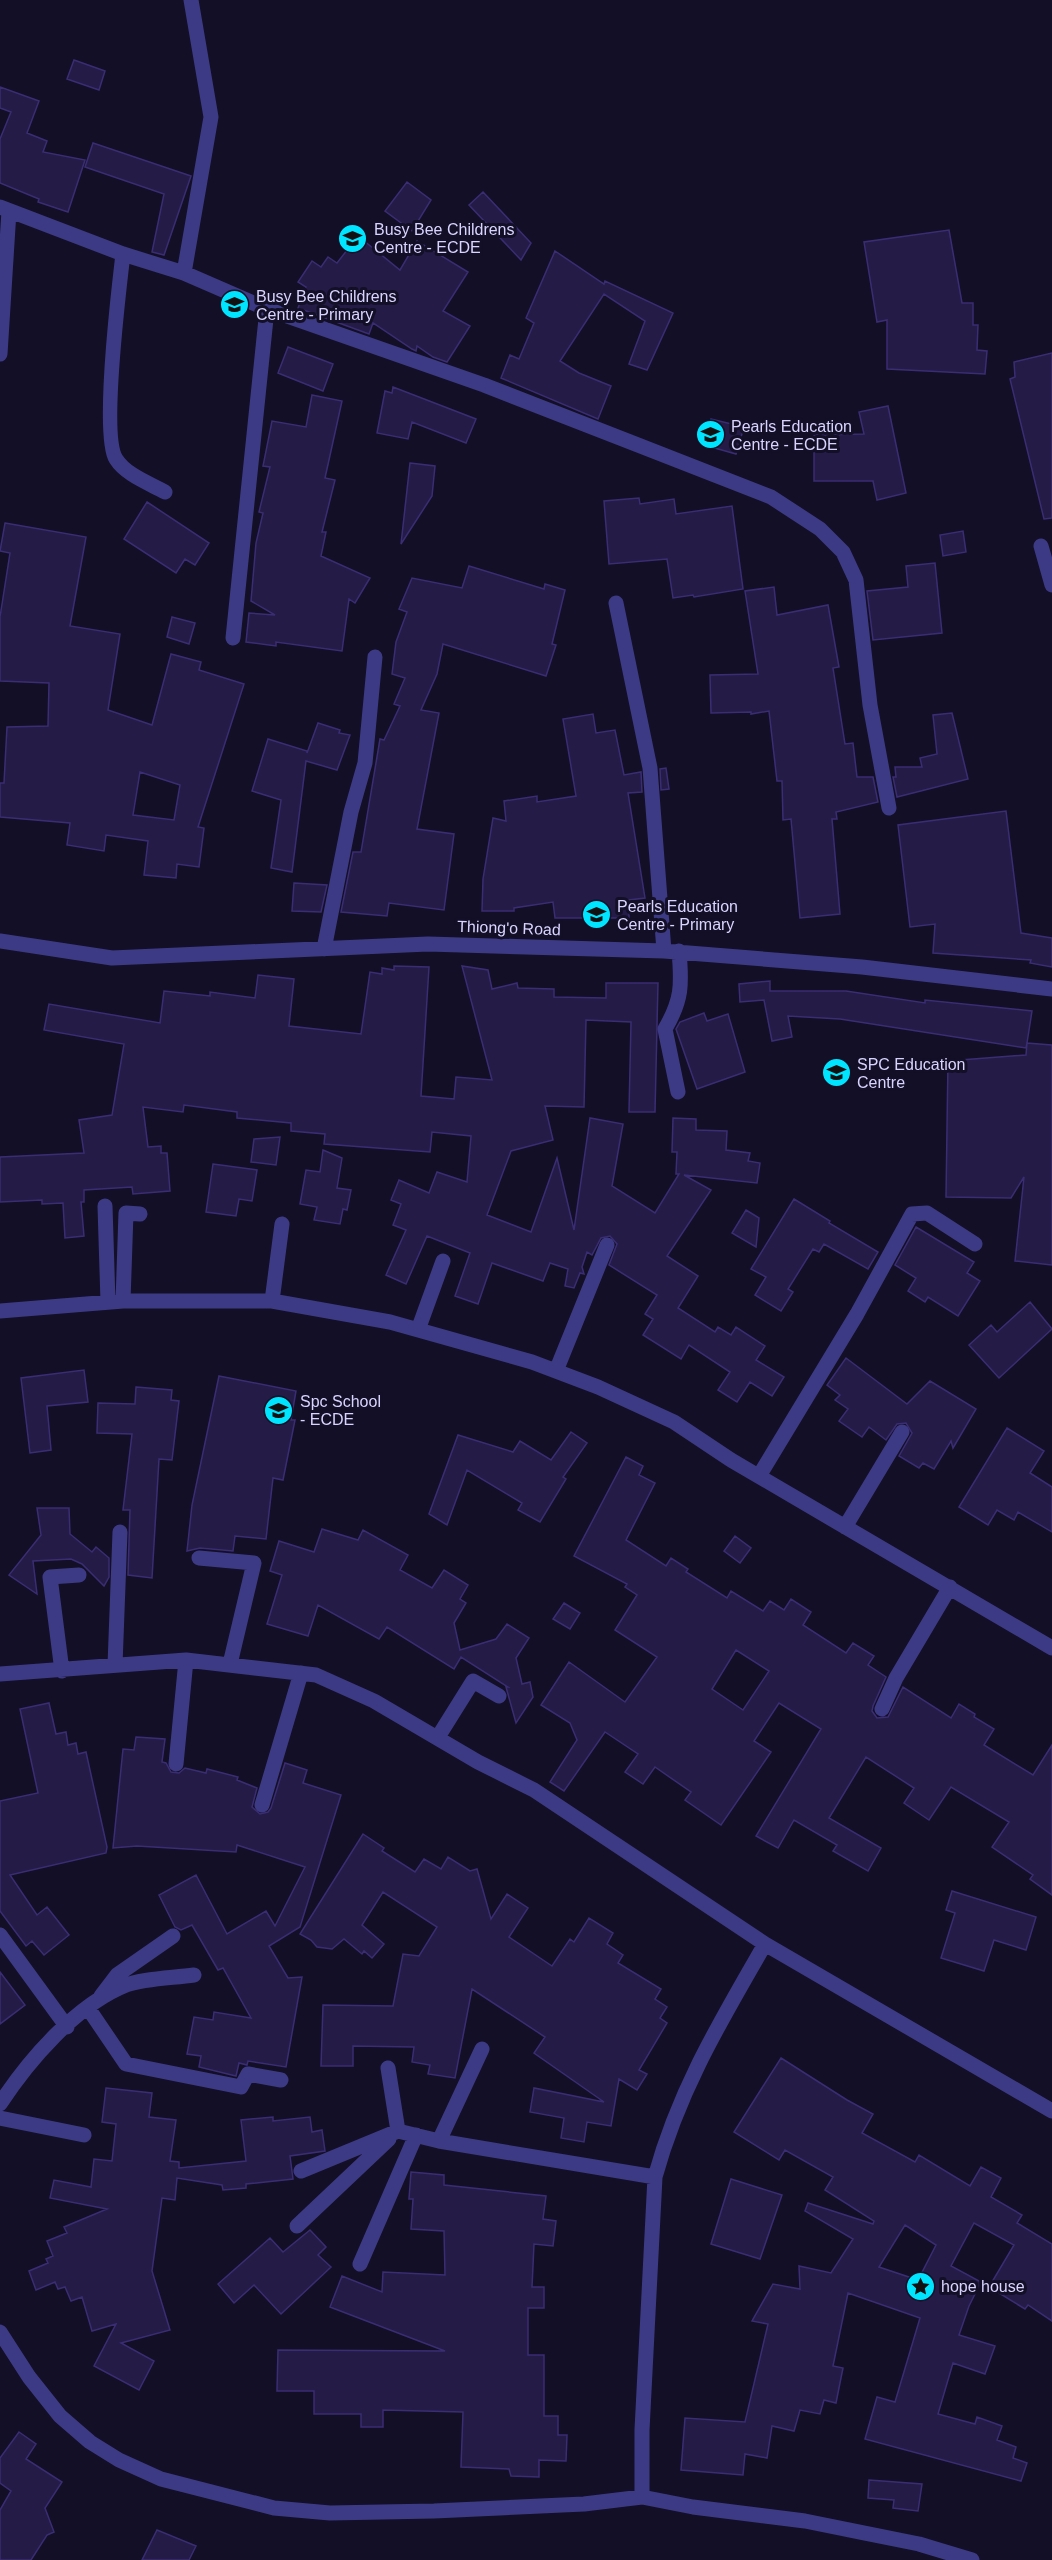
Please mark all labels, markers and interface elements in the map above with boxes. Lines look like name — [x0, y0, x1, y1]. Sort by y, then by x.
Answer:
place label: Busy Bee Childrens Centre - ECDE — [374, 221, 515, 256]
school or university icon: Busy Bee Childrens Centre - ECDE — [337, 222, 369, 254]
place label: Busy Bee Childrens Centre - Primary — [256, 288, 397, 323]
school or university icon: Busy Bee Childrens Centre - Primary — [219, 289, 251, 321]
place label: Pearls Education Centre - ECDE — [731, 418, 852, 453]
school or university icon: Pearls Education Centre - ECDE — [694, 419, 726, 451]
place label: Pearls Education Centre - Primary — [617, 898, 738, 933]
school or university icon: Pearls Education Centre - Primary — [580, 899, 612, 931]
street label: Thiong'o Road — [457, 918, 561, 938]
place label: SPC Education Centre — [857, 1056, 966, 1091]
school or university icon: SPC Education Centre — [820, 1057, 852, 1089]
place label: Spc School - ECDE — [300, 1393, 381, 1428]
school or university icon: Spc School - ECDE — [263, 1394, 295, 1426]
place icon: hope house — [904, 2270, 936, 2302]
place label: hope house — [941, 2278, 1025, 2295]

